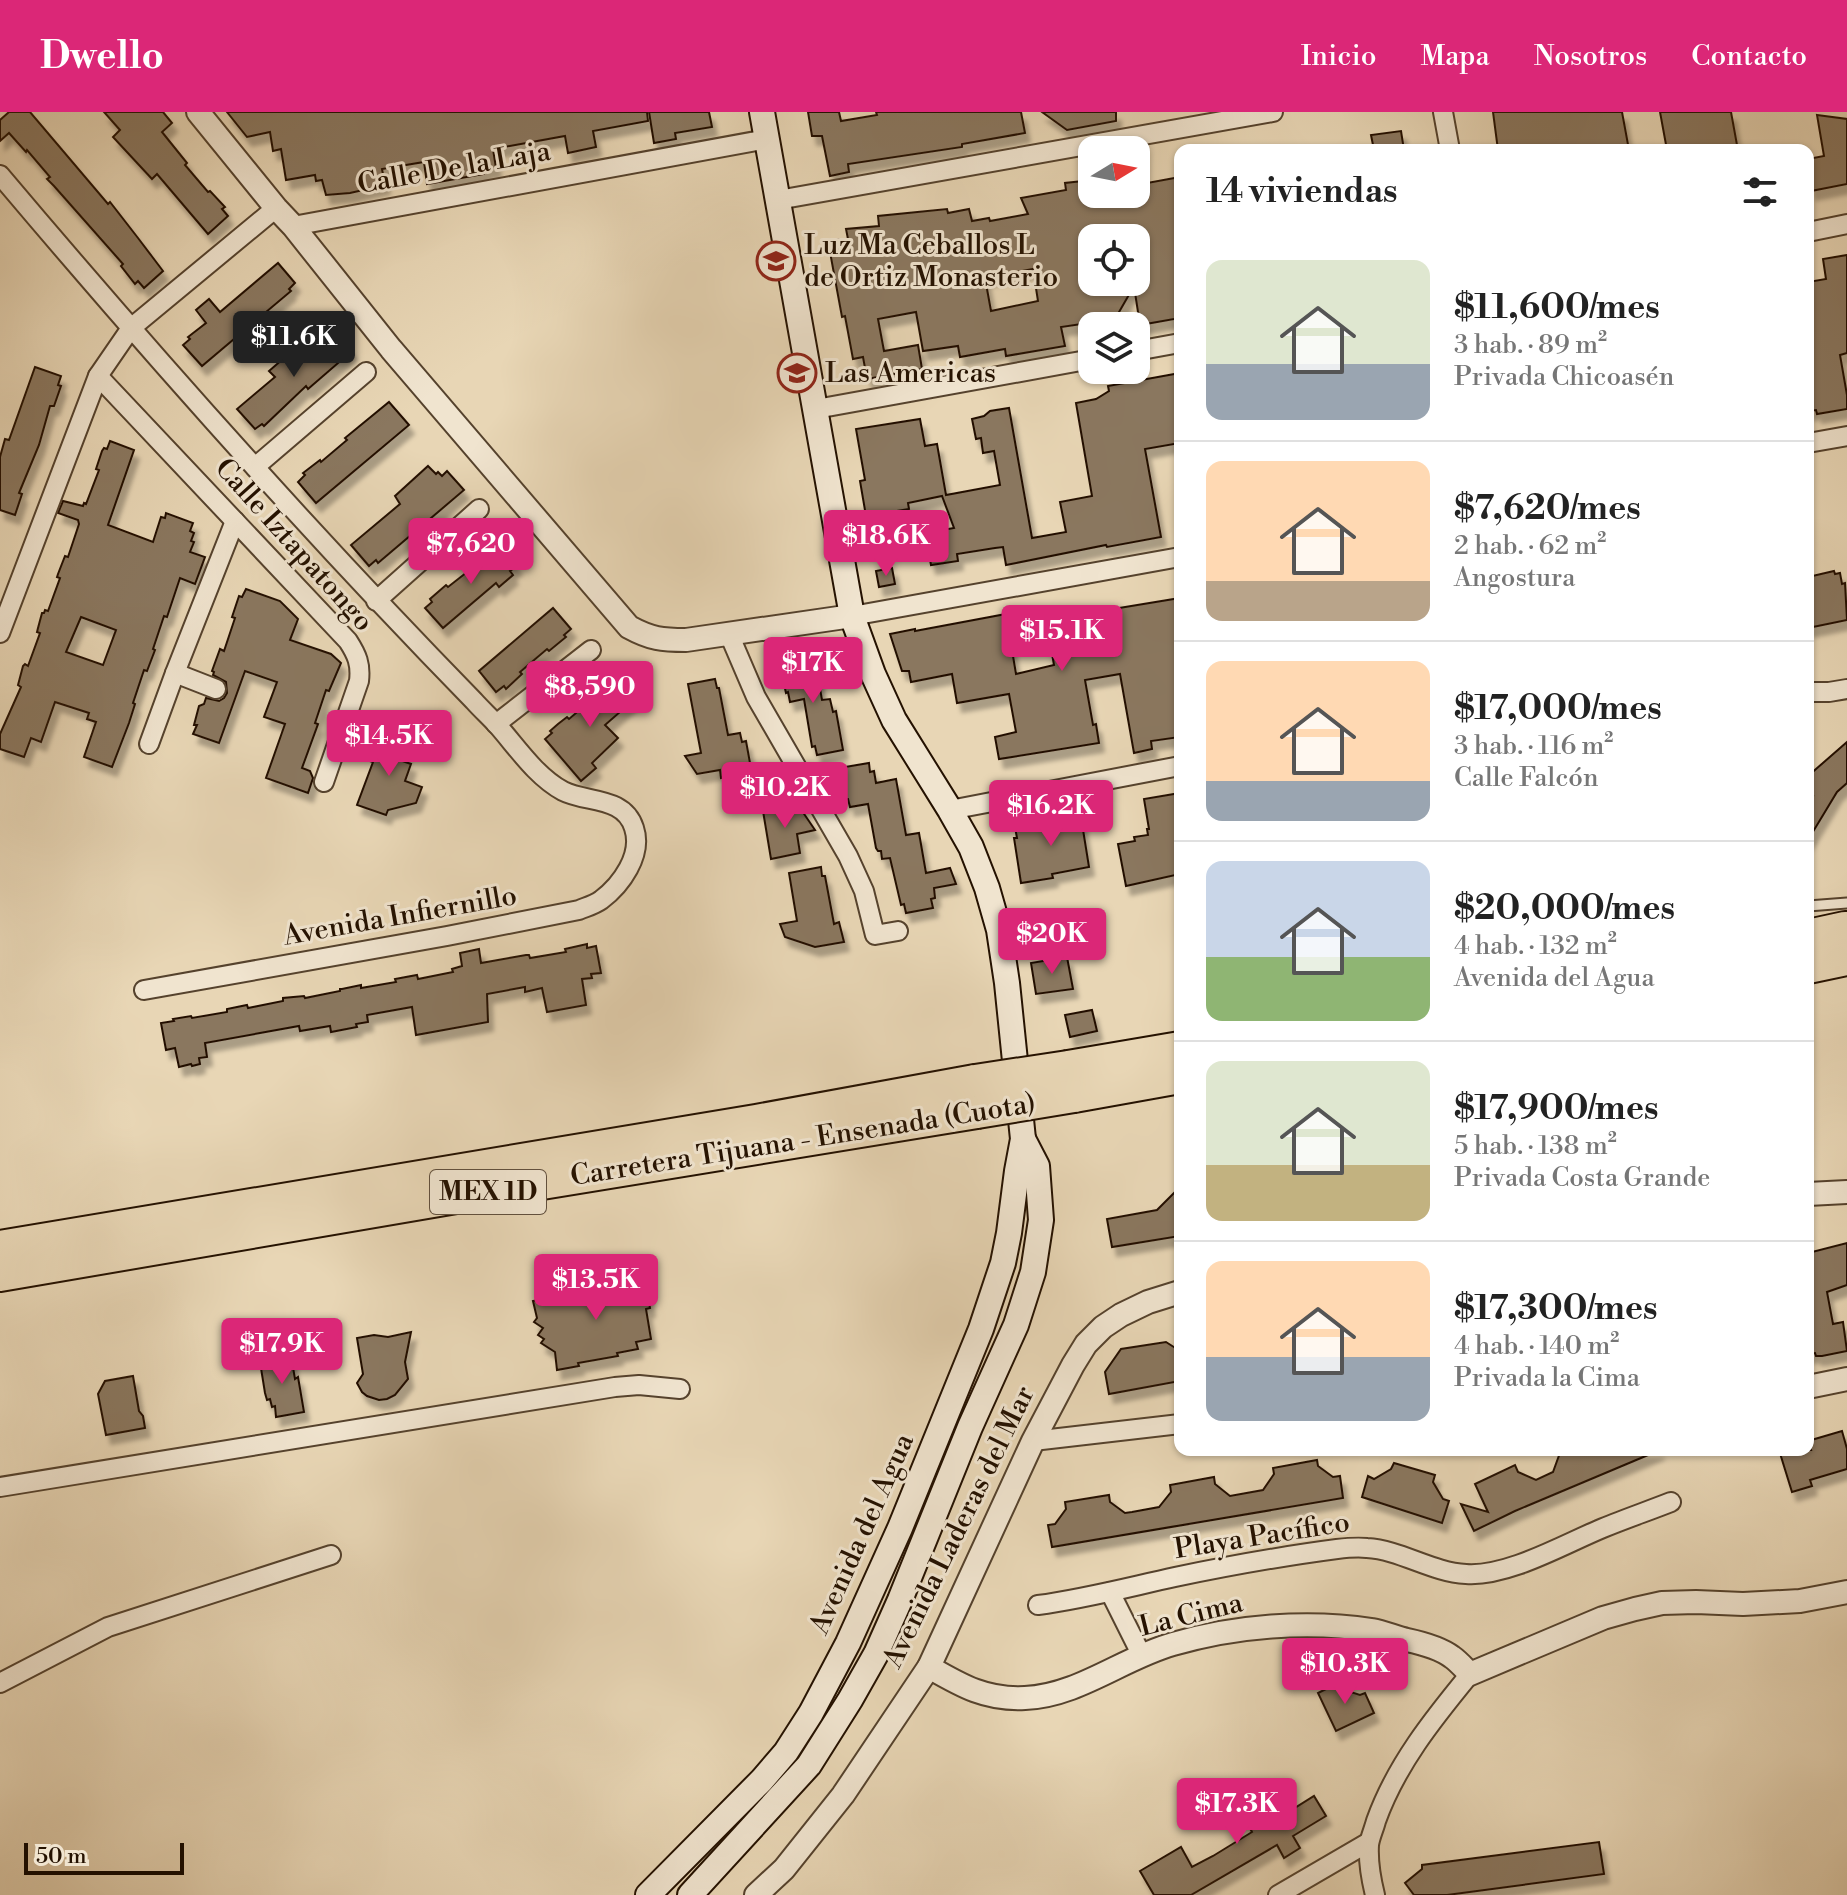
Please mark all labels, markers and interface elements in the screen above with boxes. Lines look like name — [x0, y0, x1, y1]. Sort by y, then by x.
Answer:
text: Dwello — [40, 33, 164, 80]
text: Inicio — [1301, 39, 1376, 74]
text: Mapa — [1420, 39, 1490, 74]
text: Nosotros — [1534, 39, 1647, 74]
text: Contacto — [1691, 39, 1807, 74]
street label: Calle De la Laja — [355, 134, 554, 202]
north arrow — [1078, 136, 1150, 208]
map controls — [1078, 136, 1150, 384]
icon: filters — [1738, 170, 1782, 214]
text: 14 viviendas — [1206, 171, 1398, 213]
button: locate — [1078, 224, 1150, 296]
place label: Luz Ma Ceballos L de Ortiz Monasterio — [804, 228, 1058, 295]
school or university icon: Luz Ma Ceballos L de Ortiz Monasterio — [755, 240, 797, 282]
text: $11,600/mes — [1454, 287, 1660, 329]
icon: home — [1270, 292, 1366, 388]
pin: $11.6K — [229, 311, 359, 379]
button: layers — [1078, 312, 1150, 384]
text: $11.6K — [251, 321, 337, 353]
text: 3 hab. · 89 m² — [1454, 329, 1607, 361]
school or university icon: Las Americas — [776, 352, 818, 394]
place label: Las Americas — [825, 356, 996, 391]
text: Privada Chicoasén — [1454, 361, 1674, 393]
street label: Calle Iztapatongo — [207, 451, 381, 639]
text: $7,620/mes — [1454, 488, 1641, 530]
icon: home — [1270, 493, 1366, 589]
pin: $18.6K — [821, 510, 951, 578]
pin: $7,620 — [406, 518, 536, 586]
text: $18.6K — [842, 520, 930, 552]
text: $7,620 — [426, 528, 516, 560]
text: 2 hab. · 62 m² — [1454, 530, 1606, 562]
text: Angostura — [1454, 562, 1575, 594]
pin: $15.1K — [997, 605, 1127, 673]
text: $15.1K — [1020, 615, 1104, 647]
pin: $17K — [766, 637, 860, 705]
text: $17K — [782, 647, 844, 679]
pin: $8,590 — [525, 661, 655, 729]
text: $8,590 — [544, 671, 636, 703]
text: $17,000/mes — [1454, 688, 1662, 730]
icon: home — [1270, 693, 1366, 789]
pin: $14.5K — [324, 710, 454, 778]
text: $14.5K — [345, 720, 433, 752]
text: 3 hab. · 116 m² — [1454, 730, 1613, 762]
pin: $10.2K — [720, 762, 850, 830]
text: Calle Falcón — [1454, 762, 1598, 794]
text: $10.2K — [740, 772, 830, 804]
pin: $16.2K — [986, 780, 1116, 848]
text: $16.2K — [1007, 790, 1095, 822]
street label: Avenida Infiernillo — [279, 878, 520, 954]
text: $20,000/mes — [1454, 888, 1675, 930]
icon: home — [1270, 893, 1366, 989]
pin: $20K — [1005, 908, 1099, 976]
text: $20K — [1016, 918, 1088, 950]
text: 4 hab. · 132 m² — [1454, 930, 1617, 962]
text: Avenida del Agua — [1454, 962, 1655, 994]
street label: Carretera Tijuana - Ensenada (Cuota) — [568, 1086, 1038, 1194]
text: $17,900/mes — [1454, 1088, 1659, 1130]
icon: home — [1270, 1093, 1366, 1189]
text: 5 hab. · 138 m² — [1454, 1130, 1617, 1162]
text: Privada Costa Grande — [1454, 1162, 1710, 1194]
road number: MEX 1D — [430, 1170, 546, 1214]
pin: $13.5K — [531, 1254, 661, 1322]
text: $13.5K — [552, 1264, 640, 1296]
text: $17,300/mes — [1454, 1288, 1658, 1330]
icon: home — [1270, 1293, 1366, 1389]
pin: $17.9K — [217, 1318, 347, 1386]
text: $17.9K — [239, 1328, 325, 1360]
text: 4 hab. · 140 m² — [1454, 1330, 1619, 1362]
text: Privada la Cima — [1454, 1362, 1640, 1394]
street label: Avenida Laderas del Mar — [875, 1380, 1043, 1675]
street label: Avenida del Agua — [802, 1427, 922, 1641]
street label: Playa Pacífico — [1172, 1505, 1352, 1567]
street label: La Cima — [1136, 1585, 1247, 1645]
pin: $10.3K — [1280, 1638, 1410, 1706]
text: $10.3K — [1300, 1648, 1390, 1680]
pin: $17.3K — [1172, 1778, 1302, 1846]
text: $17.3K — [1195, 1788, 1279, 1820]
scale bar — [24, 1839, 184, 1875]
text: 50 m — [36, 1843, 87, 1870]

